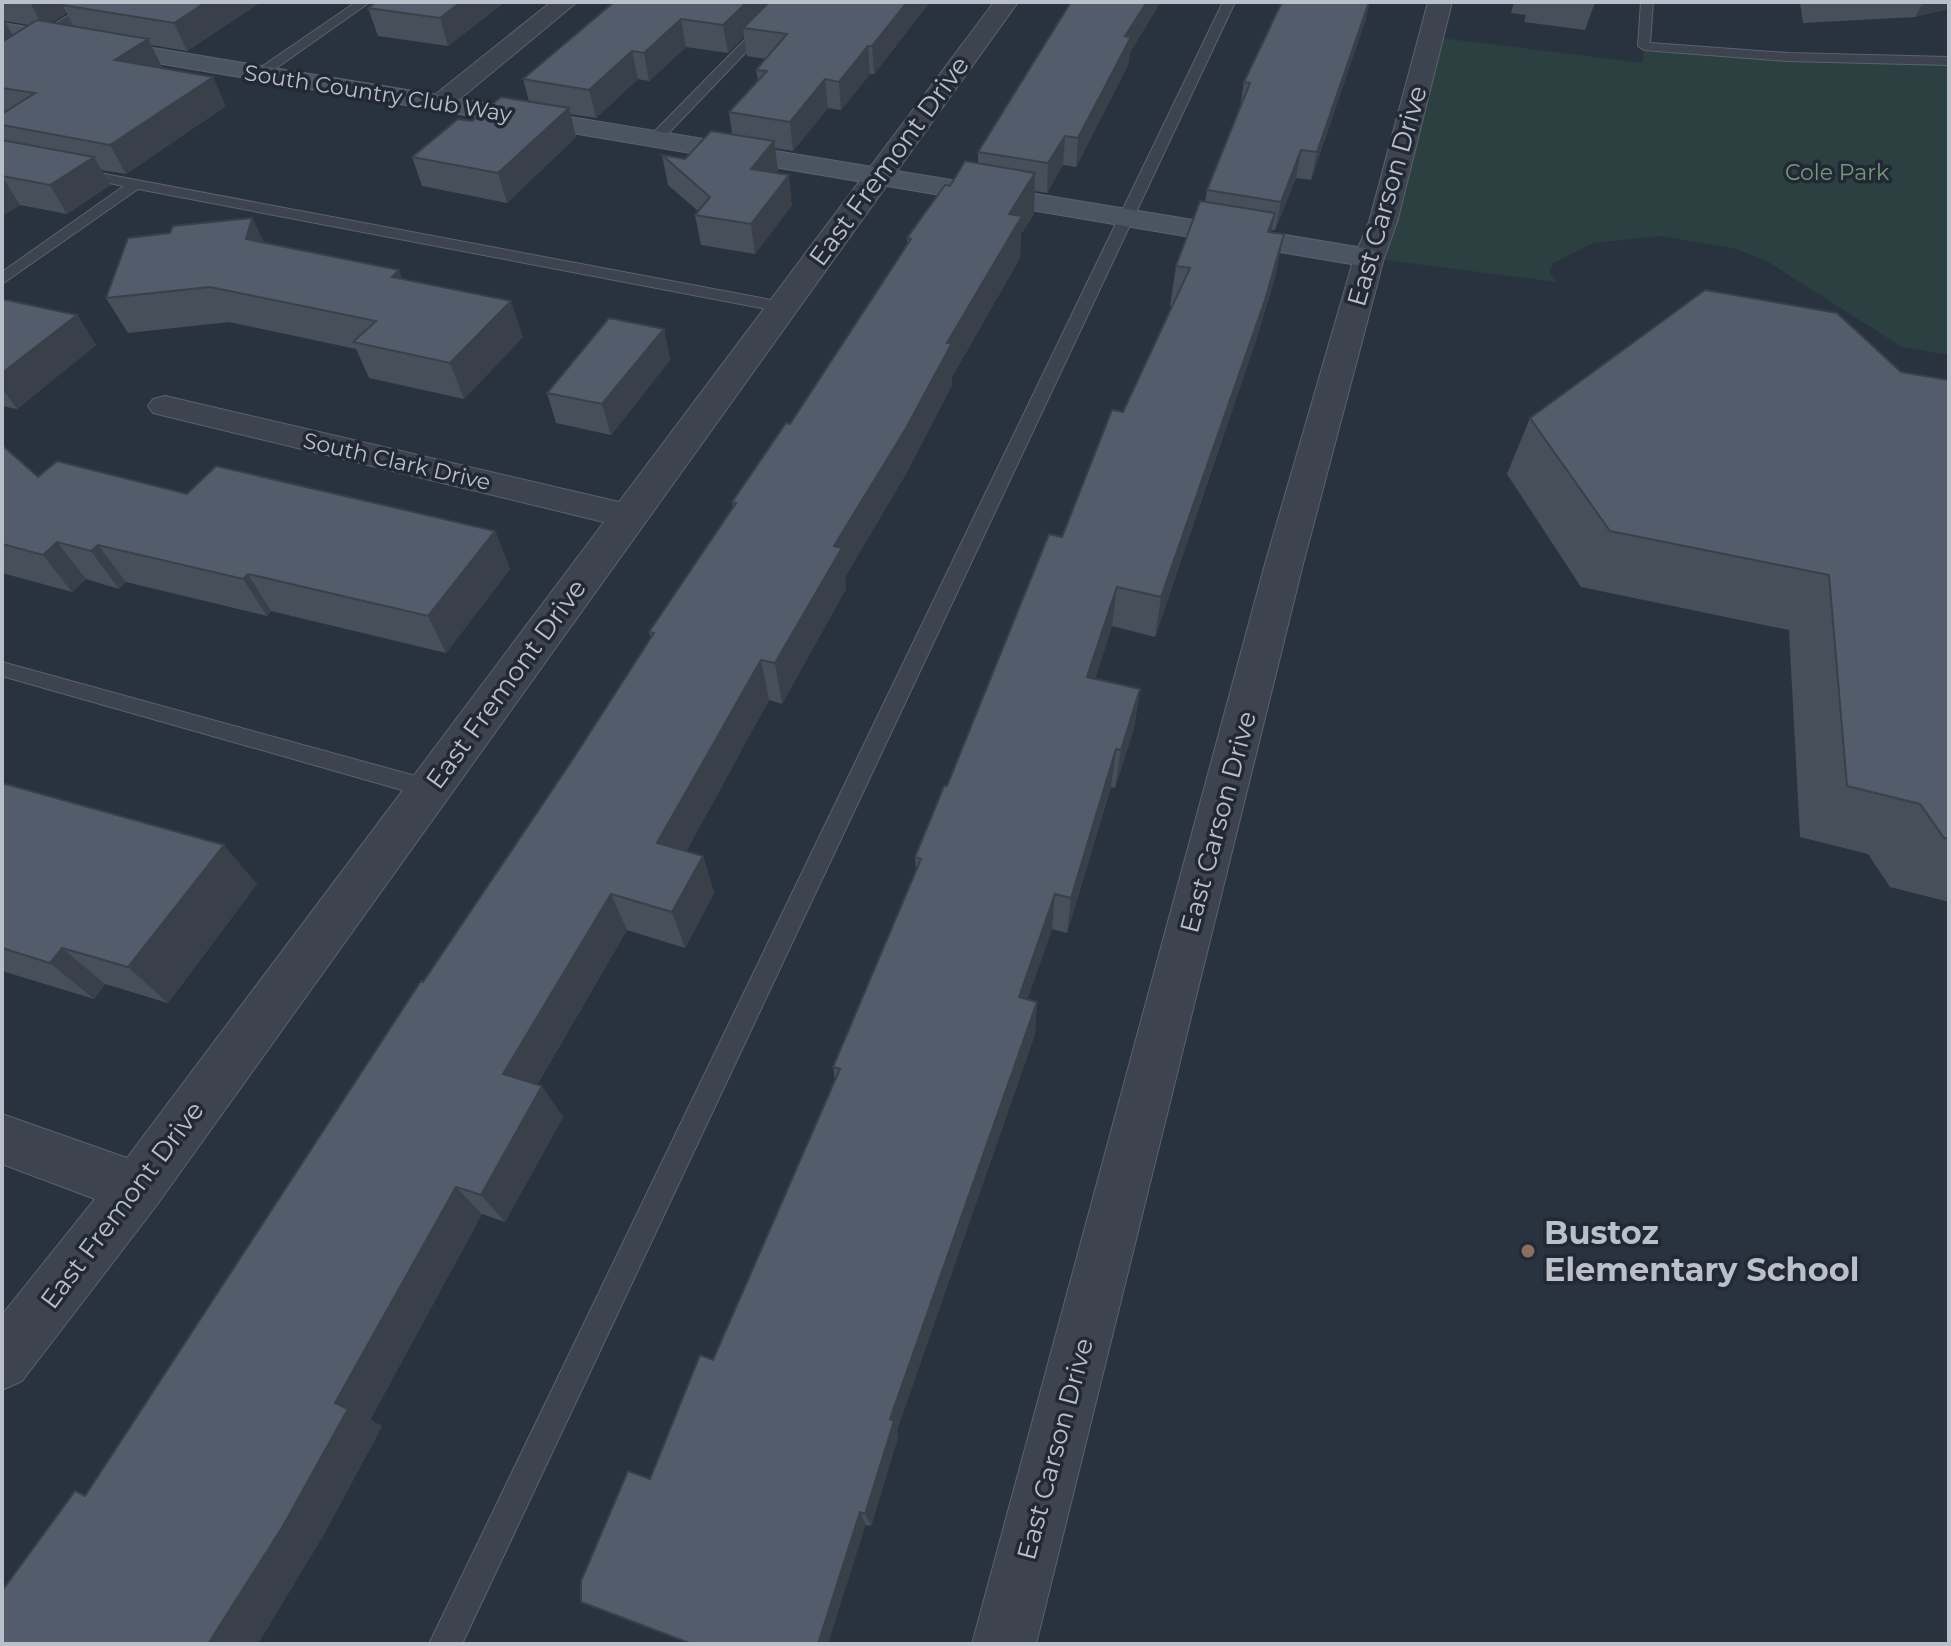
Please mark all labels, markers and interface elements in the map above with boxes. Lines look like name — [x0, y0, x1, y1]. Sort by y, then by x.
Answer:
street label: East Fremont Drive — [802, 50, 976, 272]
street label: South Country Club Way — [242, 59, 514, 128]
street label: East Carson Drive — [1340, 82, 1434, 310]
park label: Cole Park — [1785, 159, 1890, 186]
street label: South Clark Drive — [301, 427, 493, 496]
street label: East Fremont Drive — [419, 573, 593, 795]
street label: East Carson Drive — [1173, 708, 1263, 936]
street label: East Fremont Drive — [34, 1095, 210, 1315]
place label: Bustoz Elementary School — [1544, 1213, 1859, 1289]
marker: Bustoz Elementary School — [1519, 1242, 1537, 1260]
street label: East Carson Drive — [1010, 1335, 1100, 1563]

